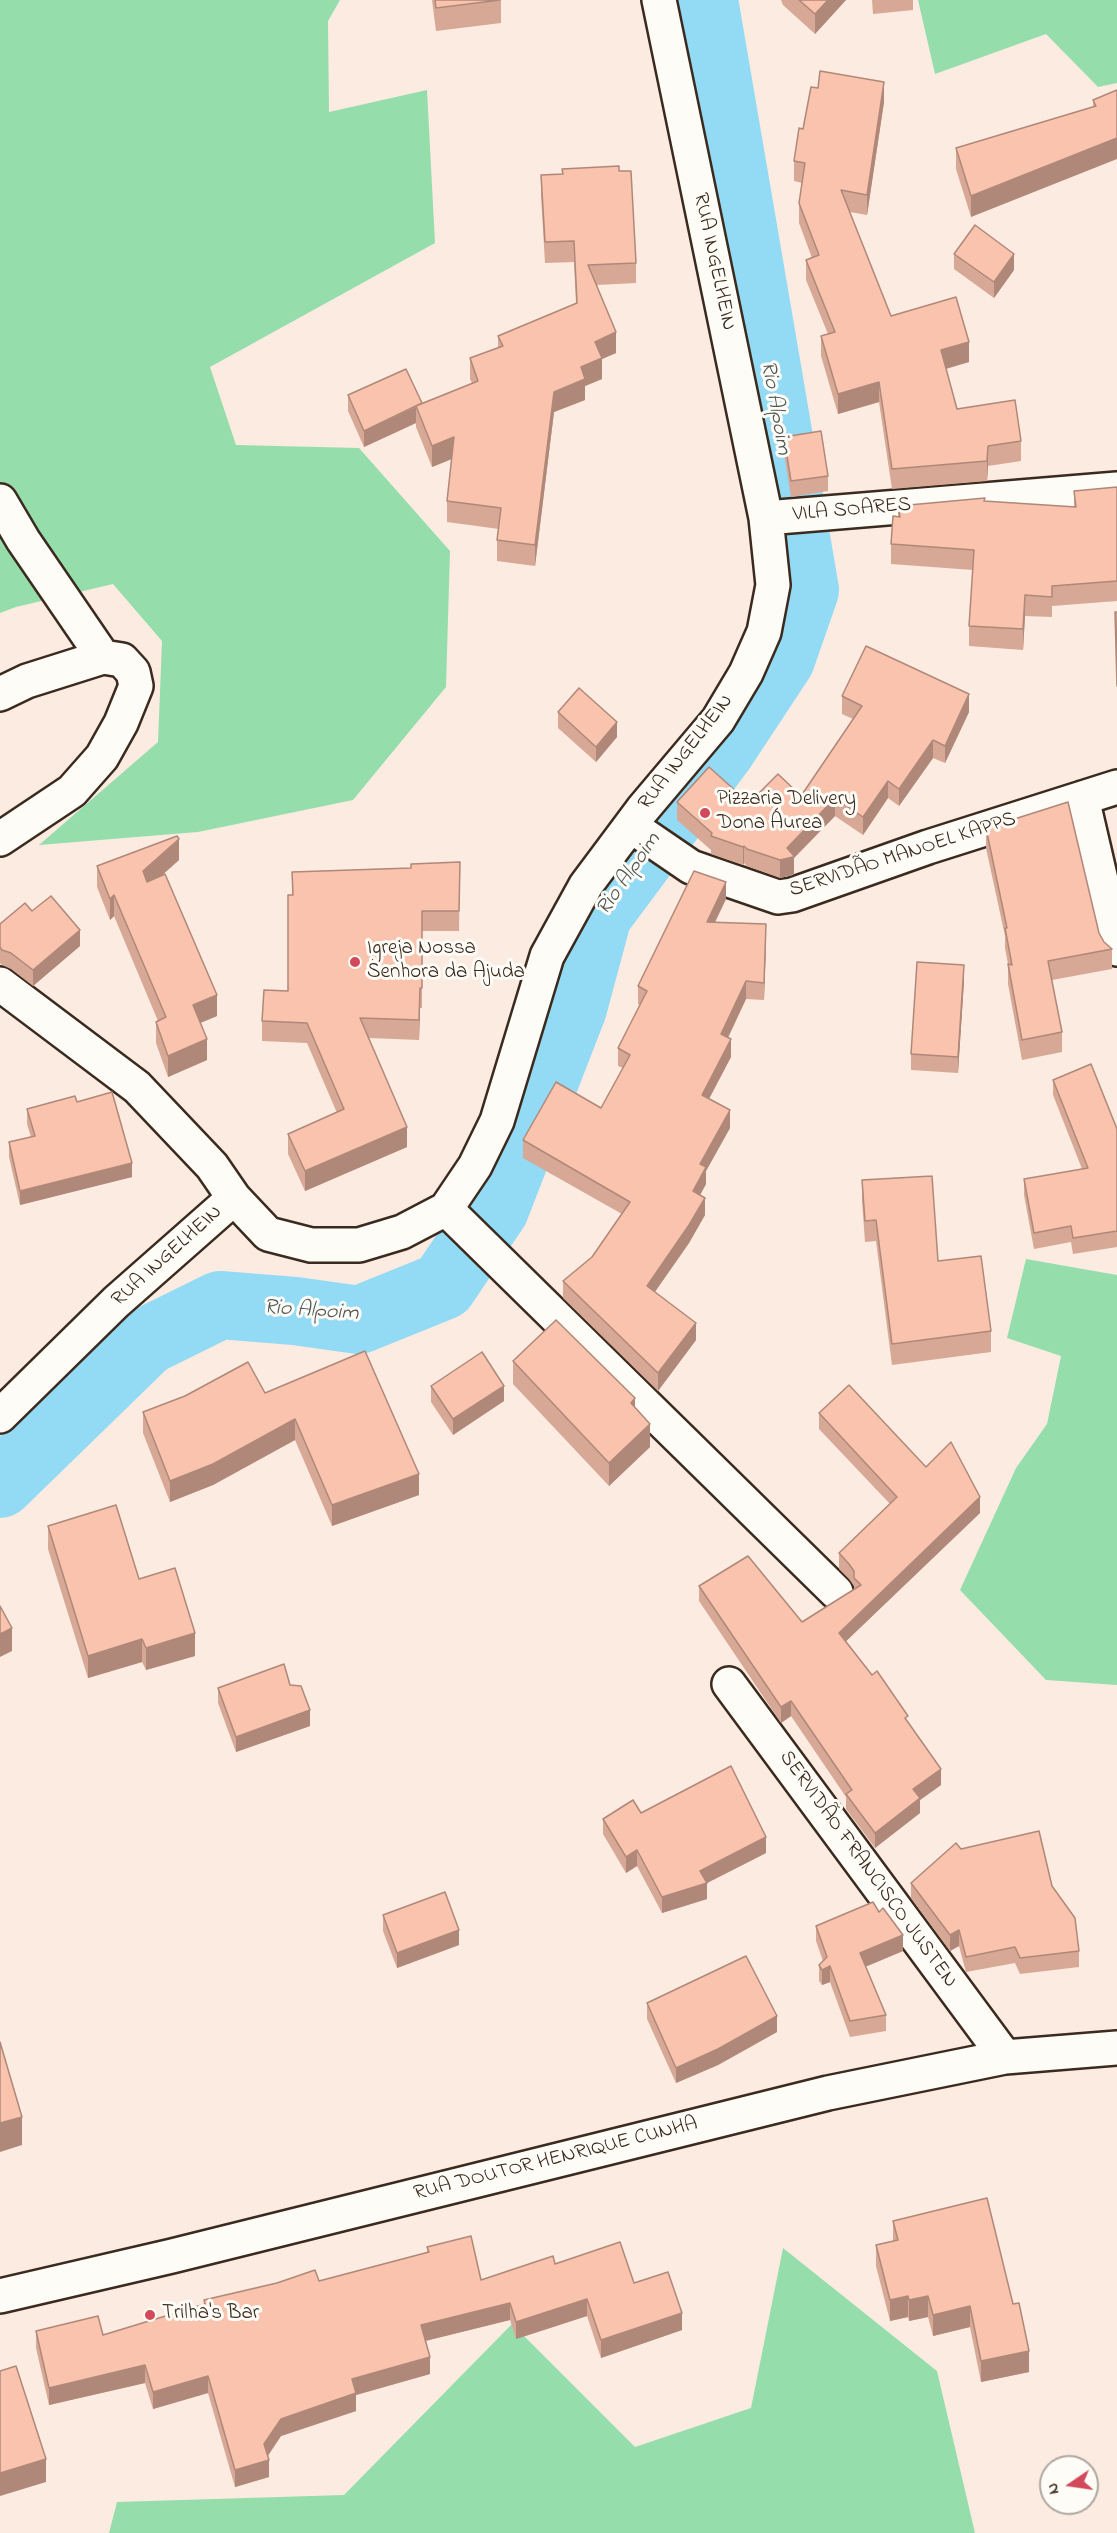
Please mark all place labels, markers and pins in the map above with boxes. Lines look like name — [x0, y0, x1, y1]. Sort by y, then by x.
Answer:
place label: Pizzaria Delivery Dona Áurea — [717, 788, 856, 838]
marker: Pizzaria Delivery Dona Áurea — [698, 806, 712, 820]
place label: Igreja Nossa Senhora da Ajuda — [367, 937, 525, 987]
marker: Igreja Nossa Senhora da Ajuda — [348, 955, 362, 969]
place label: Trilha's Bar — [162, 2302, 259, 2328]
marker: Trilha's Bar — [143, 2308, 157, 2322]

